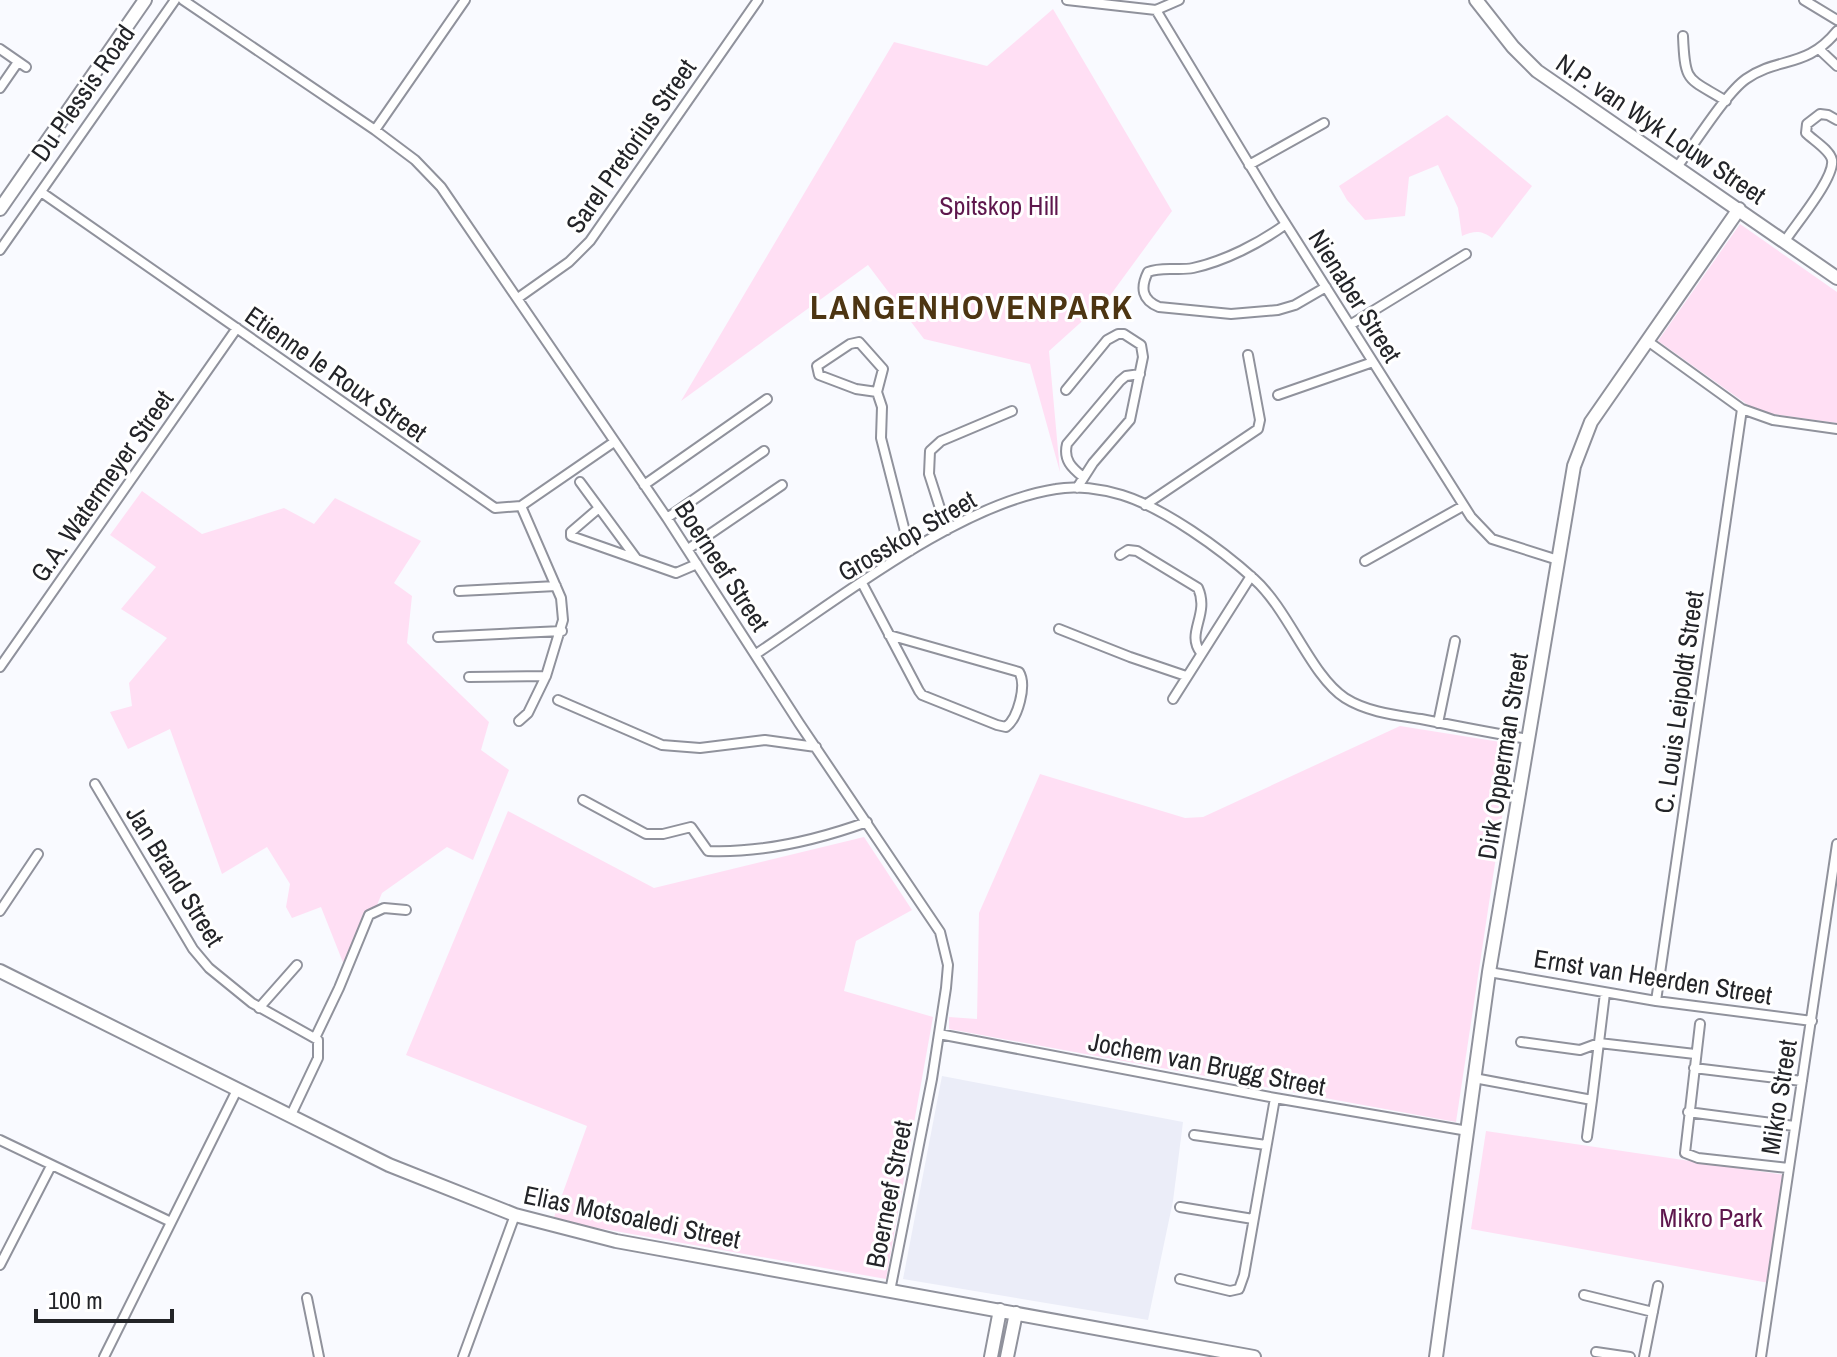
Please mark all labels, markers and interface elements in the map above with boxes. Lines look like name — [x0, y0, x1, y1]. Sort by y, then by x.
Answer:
street label: Du Plessis Road — [23, 18, 142, 168]
street label: N.P. van Wyk Louw Street — [1550, 45, 1773, 212]
street label: Sarel Pretorius Street — [557, 52, 704, 240]
park label: Spitskop Hill — [939, 188, 1059, 223]
street label: Nienaber Street — [1301, 223, 1410, 369]
district label: LANGENHOVENPARK — [810, 284, 1134, 330]
street label: Etienne le Roux Street — [238, 298, 434, 449]
street label: G.A. Watermeyer Street — [22, 383, 181, 589]
street label: Grosskop Street — [831, 482, 982, 589]
street label: Boerneef Street — [667, 494, 778, 638]
street label: C. Louis Leipoldt Street — [1646, 589, 1711, 815]
street label: Dirk Opperman Street — [1469, 650, 1536, 862]
street label: Jan Brand Street — [118, 799, 233, 953]
street label: Ernst van Heerden Street — [1532, 940, 1775, 1013]
street label: Jochem van Brugg Street — [1086, 1023, 1329, 1104]
street label: Mikro Street — [1752, 1037, 1805, 1157]
street label: Boerneef Street — [857, 1117, 920, 1271]
street label: Elias Motsoaledi Street — [521, 1176, 744, 1257]
park label: Mikro Park — [1659, 1200, 1763, 1235]
scale bar — [36, 1273, 172, 1323]
text: 100 m — [48, 1284, 103, 1316]

